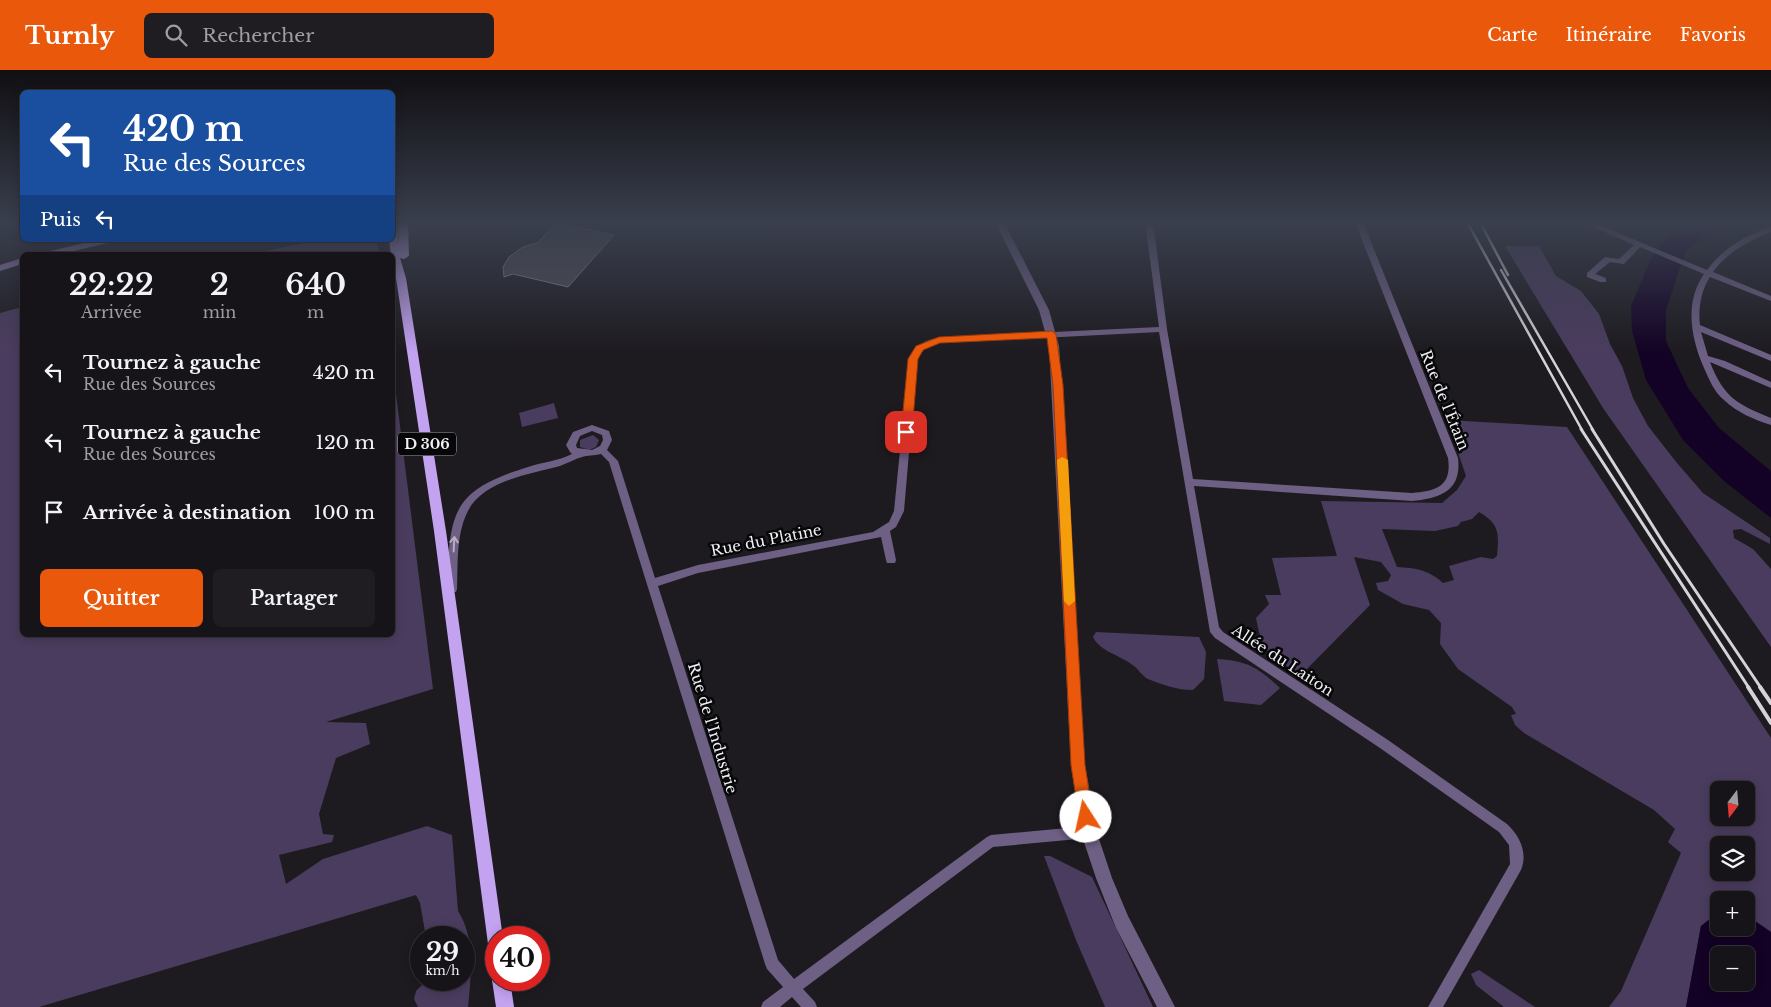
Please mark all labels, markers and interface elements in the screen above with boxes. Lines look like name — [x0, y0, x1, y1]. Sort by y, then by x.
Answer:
search box — [144, 13, 494, 58]
text: Turnly — [25, 21, 114, 50]
icon: search — [162, 21, 190, 49]
text: Rechercher — [202, 24, 314, 47]
text: Carte — [1487, 24, 1537, 46]
text: Itinéraire — [1565, 24, 1652, 46]
text: Favoris — [1680, 24, 1746, 46]
text: 420 m — [123, 107, 243, 150]
icon: left — [40, 110, 105, 175]
text: Rue des Sources — [123, 150, 306, 177]
icon: left — [91, 205, 119, 233]
text: Puis — [40, 208, 81, 231]
text: 22:22 — [69, 266, 154, 303]
text: 2 — [210, 266, 229, 303]
text: 640 — [285, 266, 346, 303]
text: Arrivée — [81, 302, 142, 322]
text: min — [203, 302, 236, 322]
text: m — [307, 302, 324, 322]
street label: Rue de l'Étain — [1416, 347, 1474, 453]
text: Tournez à gauche — [83, 351, 261, 374]
icon: left — [40, 358, 68, 386]
text: 420 m — [313, 361, 375, 384]
text: Rue des Sources — [83, 374, 216, 394]
pin — [885, 411, 927, 453]
icon: arrive — [892, 418, 920, 446]
text: Tournez à gauche — [83, 421, 261, 444]
icon: left — [40, 428, 68, 456]
text: 120 m — [315, 431, 375, 454]
road number: D 306 — [398, 432, 456, 456]
text: Rue des Sources — [83, 444, 216, 464]
icon: arrive — [40, 498, 68, 526]
text: Arrivée à destination — [83, 501, 291, 524]
text: 100 m — [314, 501, 375, 524]
street label: Rue du Platine — [709, 520, 823, 560]
one-way arrow — [449, 536, 459, 552]
button: Quitter — [40, 569, 203, 627]
button: Partager — [213, 569, 375, 627]
street label: Allée du Laiton — [1228, 620, 1337, 700]
street label: Rue de l'Industrie — [684, 660, 742, 796]
north arrow — [1710, 781, 1755, 826]
map controls — [1710, 781, 1755, 991]
position arrow — [1059, 790, 1111, 842]
button: layers — [1710, 836, 1755, 881]
button: + — [1710, 891, 1755, 936]
speed limit sign: 40 — [485, 926, 550, 991]
text: 29 — [426, 937, 459, 968]
button: − — [1710, 946, 1755, 991]
text: km/h — [425, 963, 460, 978]

